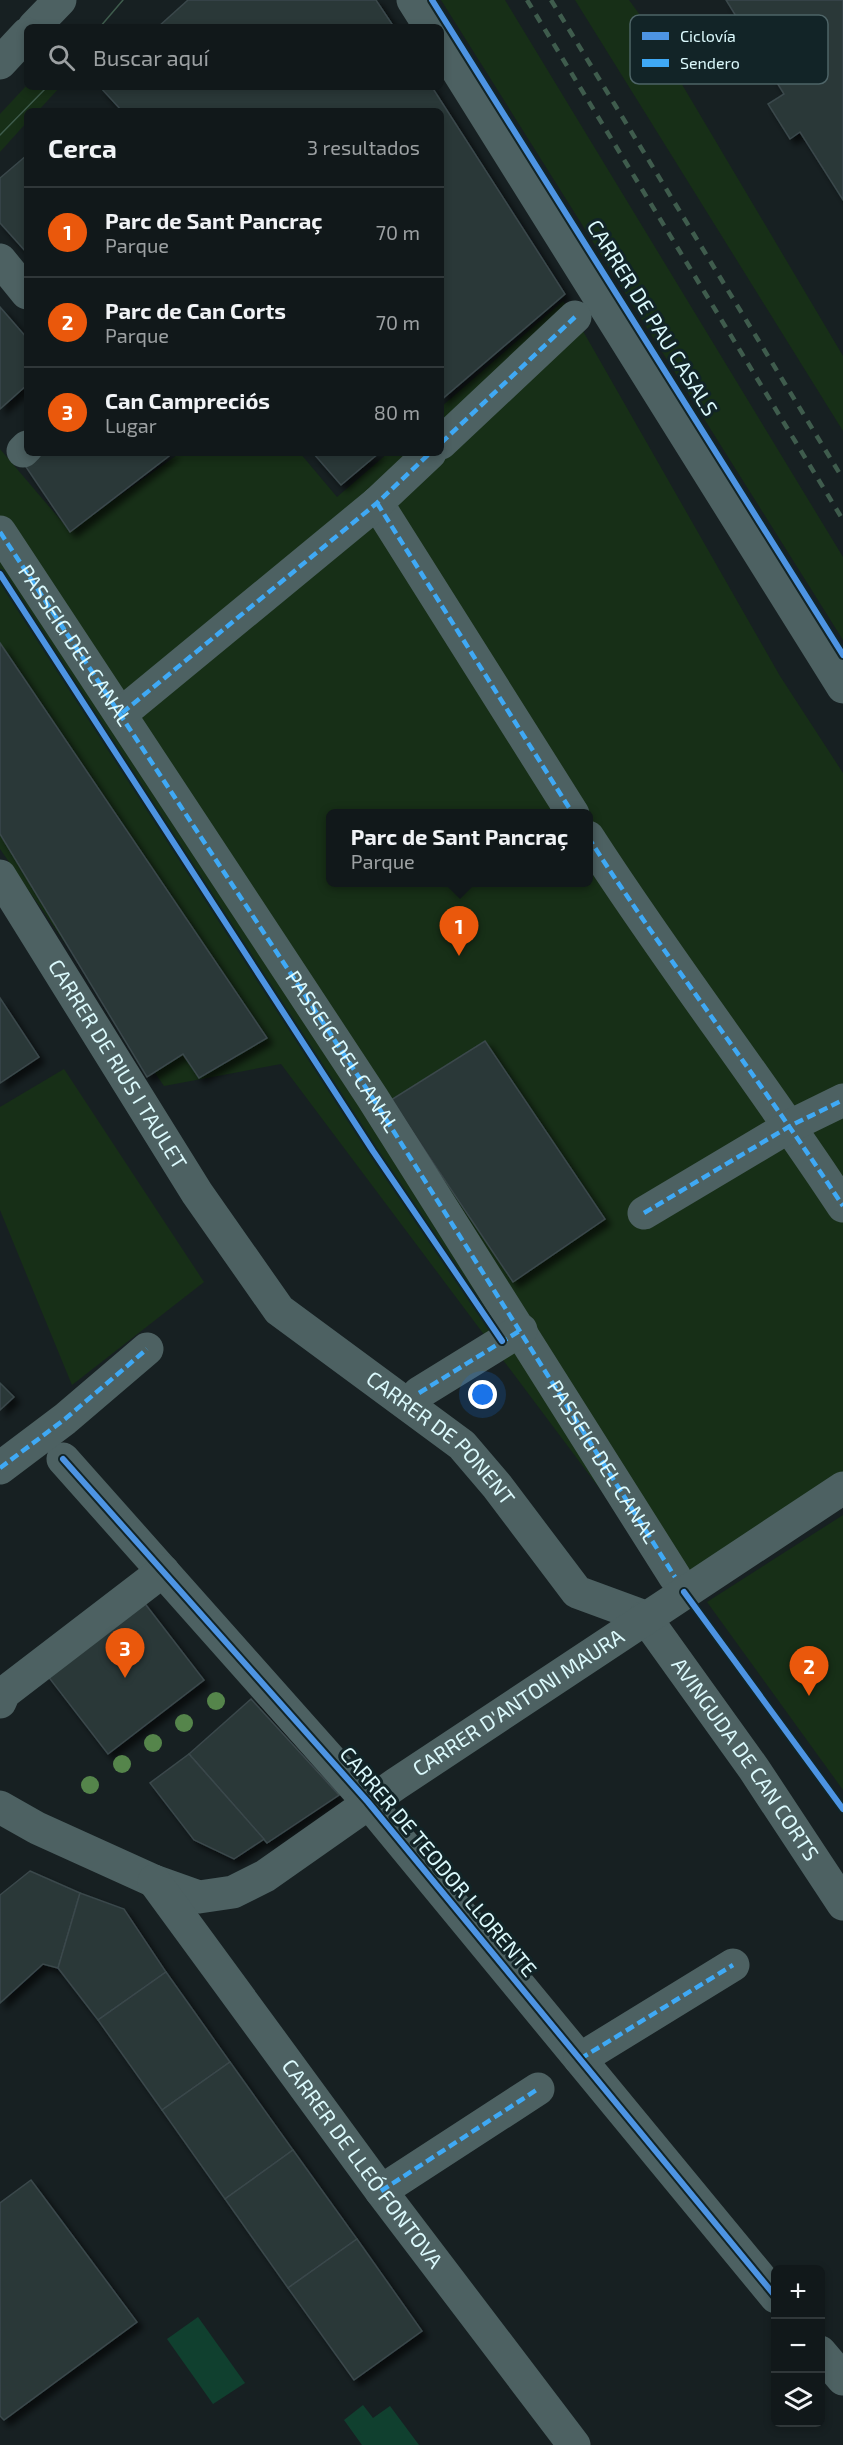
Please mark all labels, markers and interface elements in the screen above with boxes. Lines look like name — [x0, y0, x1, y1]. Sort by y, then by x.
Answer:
legend — [630, 15, 828, 84]
search box — [24, 24, 444, 90]
text: Ciclovía — [680, 26, 736, 45]
icon: search — [45, 41, 78, 74]
text: Buscar aquí — [93, 44, 209, 70]
text: Sendero — [680, 53, 740, 72]
text: Cerca — [48, 132, 117, 163]
text: 3 resultados — [307, 135, 420, 159]
text: Parc de Sant Pancraç — [105, 207, 322, 233]
street label: CARRER DE PAU CASALS — [583, 215, 724, 420]
text: 1 — [63, 220, 72, 244]
text: 70 m — [376, 220, 420, 244]
text: Parque — [105, 233, 169, 257]
text: Parc de Can Corts — [105, 297, 286, 323]
text: 2 — [62, 310, 73, 334]
text: 70 m — [376, 310, 420, 334]
text: Parque — [105, 323, 169, 347]
text: Can Campreciós — [105, 387, 270, 413]
text: 3 — [62, 400, 73, 424]
text: 80 m — [374, 400, 420, 424]
text: Lugar — [105, 413, 157, 437]
street label: PASSEIG DEL CANAL — [14, 559, 138, 730]
popup — [326, 809, 593, 887]
text: Parc de Sant Pancraç — [351, 823, 568, 849]
text: Parque — [351, 849, 415, 873]
pin: 1 — [440, 906, 478, 956]
street label: CARRER DE RIUS I TAULET — [44, 954, 193, 1173]
street label: PASSEIG DEL CANAL — [281, 965, 405, 1136]
street label: CARRER DE PONENT — [362, 1365, 521, 1509]
street label: PASSEIG DEL CANAL — [543, 1375, 664, 1547]
your location — [468, 1380, 497, 1409]
street label: CARRER D'ANTONI MAURA — [407, 1623, 628, 1781]
pin: 3 — [106, 1628, 144, 1678]
pin: 2 — [790, 1646, 828, 1696]
street label: AVINGUDA DE CAN CORTS — [667, 1652, 825, 1865]
street label: CARRER DE TEODOR LLORENTE — [336, 1741, 543, 1981]
street label: CARRER DE LLEÓ FONTOVA — [278, 2054, 449, 2272]
map controls — [771, 2265, 825, 2427]
button: + — [771, 2265, 825, 2319]
button: − — [771, 2319, 825, 2373]
button: layers — [771, 2373, 825, 2427]

